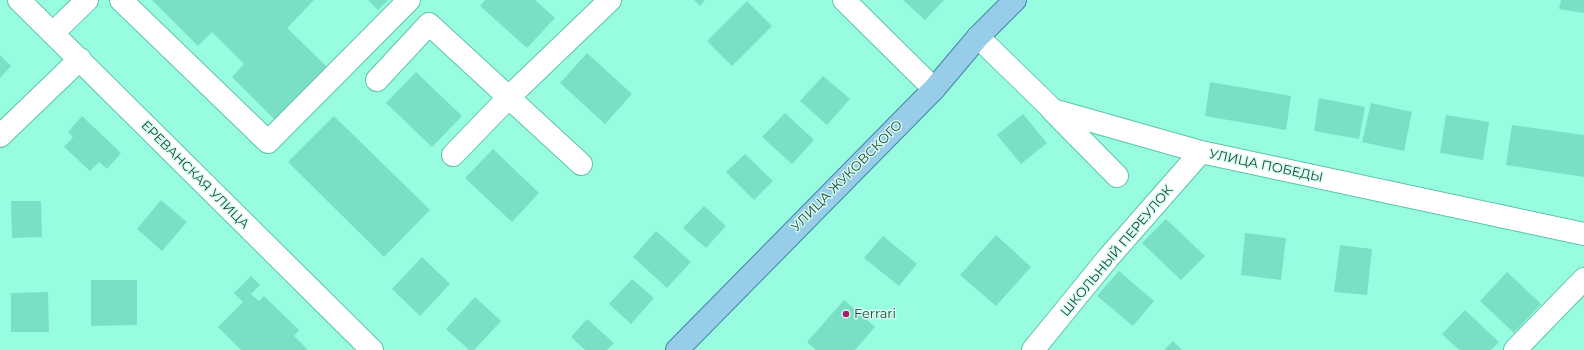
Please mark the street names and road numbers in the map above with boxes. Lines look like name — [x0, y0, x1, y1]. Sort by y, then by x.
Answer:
street label: УЛИЦА ЖУКОВСКОГО — [788, 117, 906, 235]
street label: ЕРЕВАНСКАЯ УЛИЦА — [138, 118, 252, 232]
street label: УЛИЦА ПОБЕДЫ — [1208, 146, 1324, 186]
street label: ШКОЛЬНЫЙ ПЕРЕУЛОК — [1057, 182, 1177, 320]

